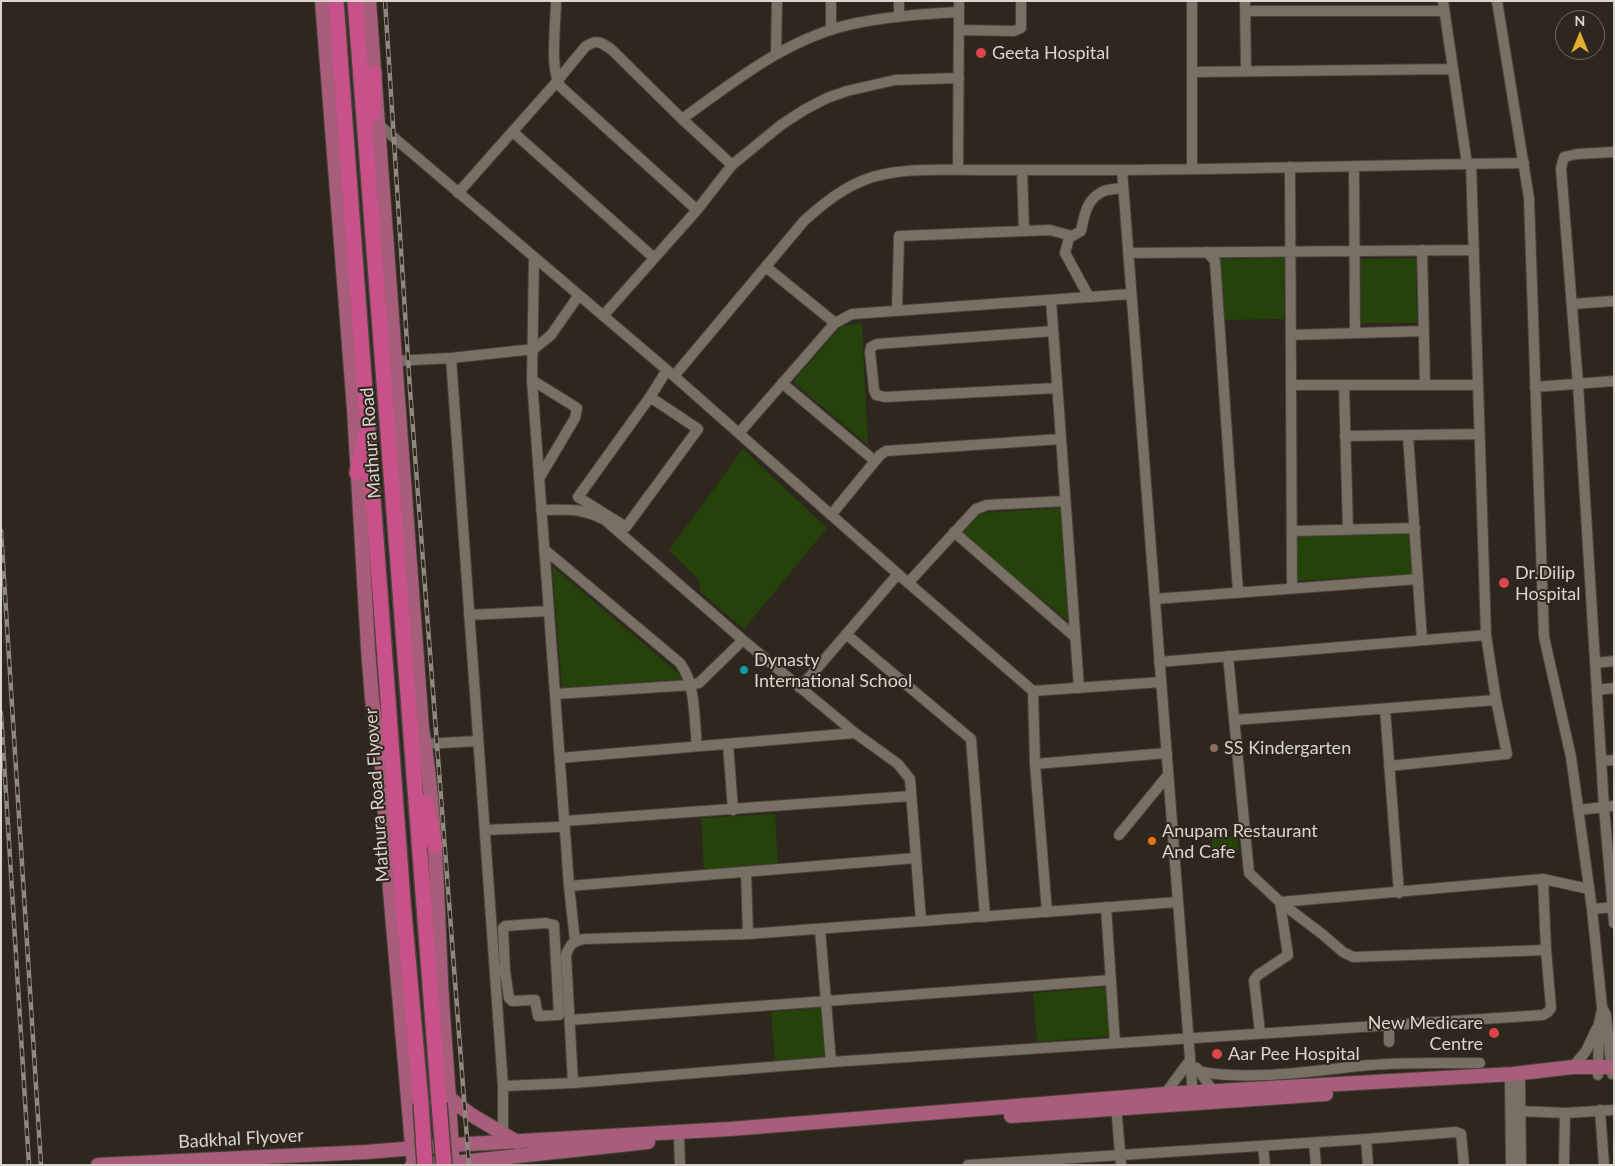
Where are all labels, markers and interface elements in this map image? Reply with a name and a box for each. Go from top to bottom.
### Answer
north arrow [1555,10,1605,60]
text: N [1575,12,1585,29]
place label: Geeta Hospital [992,42,1110,64]
marker: Geeta Hospital [974,46,988,60]
street label: Mathura Road [356,387,386,499]
place label: Dr.Dilip Hospital [1515,562,1581,604]
marker: Dr.Dilip Hospital [1497,576,1511,590]
place label: Dynasty International School [754,649,912,692]
marker: Dynasty International School [738,664,750,676]
street label: Mathura Road Flyover [360,707,394,883]
place label: SS Kindergarten [1224,737,1351,759]
marker: SS Kindergarten [1208,742,1220,754]
place label: Anupam Restaurant And Cafe [1162,820,1318,862]
marker: Anupam Restaurant And Cafe [1146,835,1158,847]
place label: New Medicare Centre [1368,1012,1483,1054]
marker: New Medicare Centre [1487,1026,1501,1040]
place label: Aar Pee Hospital [1228,1043,1360,1065]
marker: Aar Pee Hospital [1210,1047,1224,1061]
street label: Badkhal Flyover [178,1125,304,1153]

